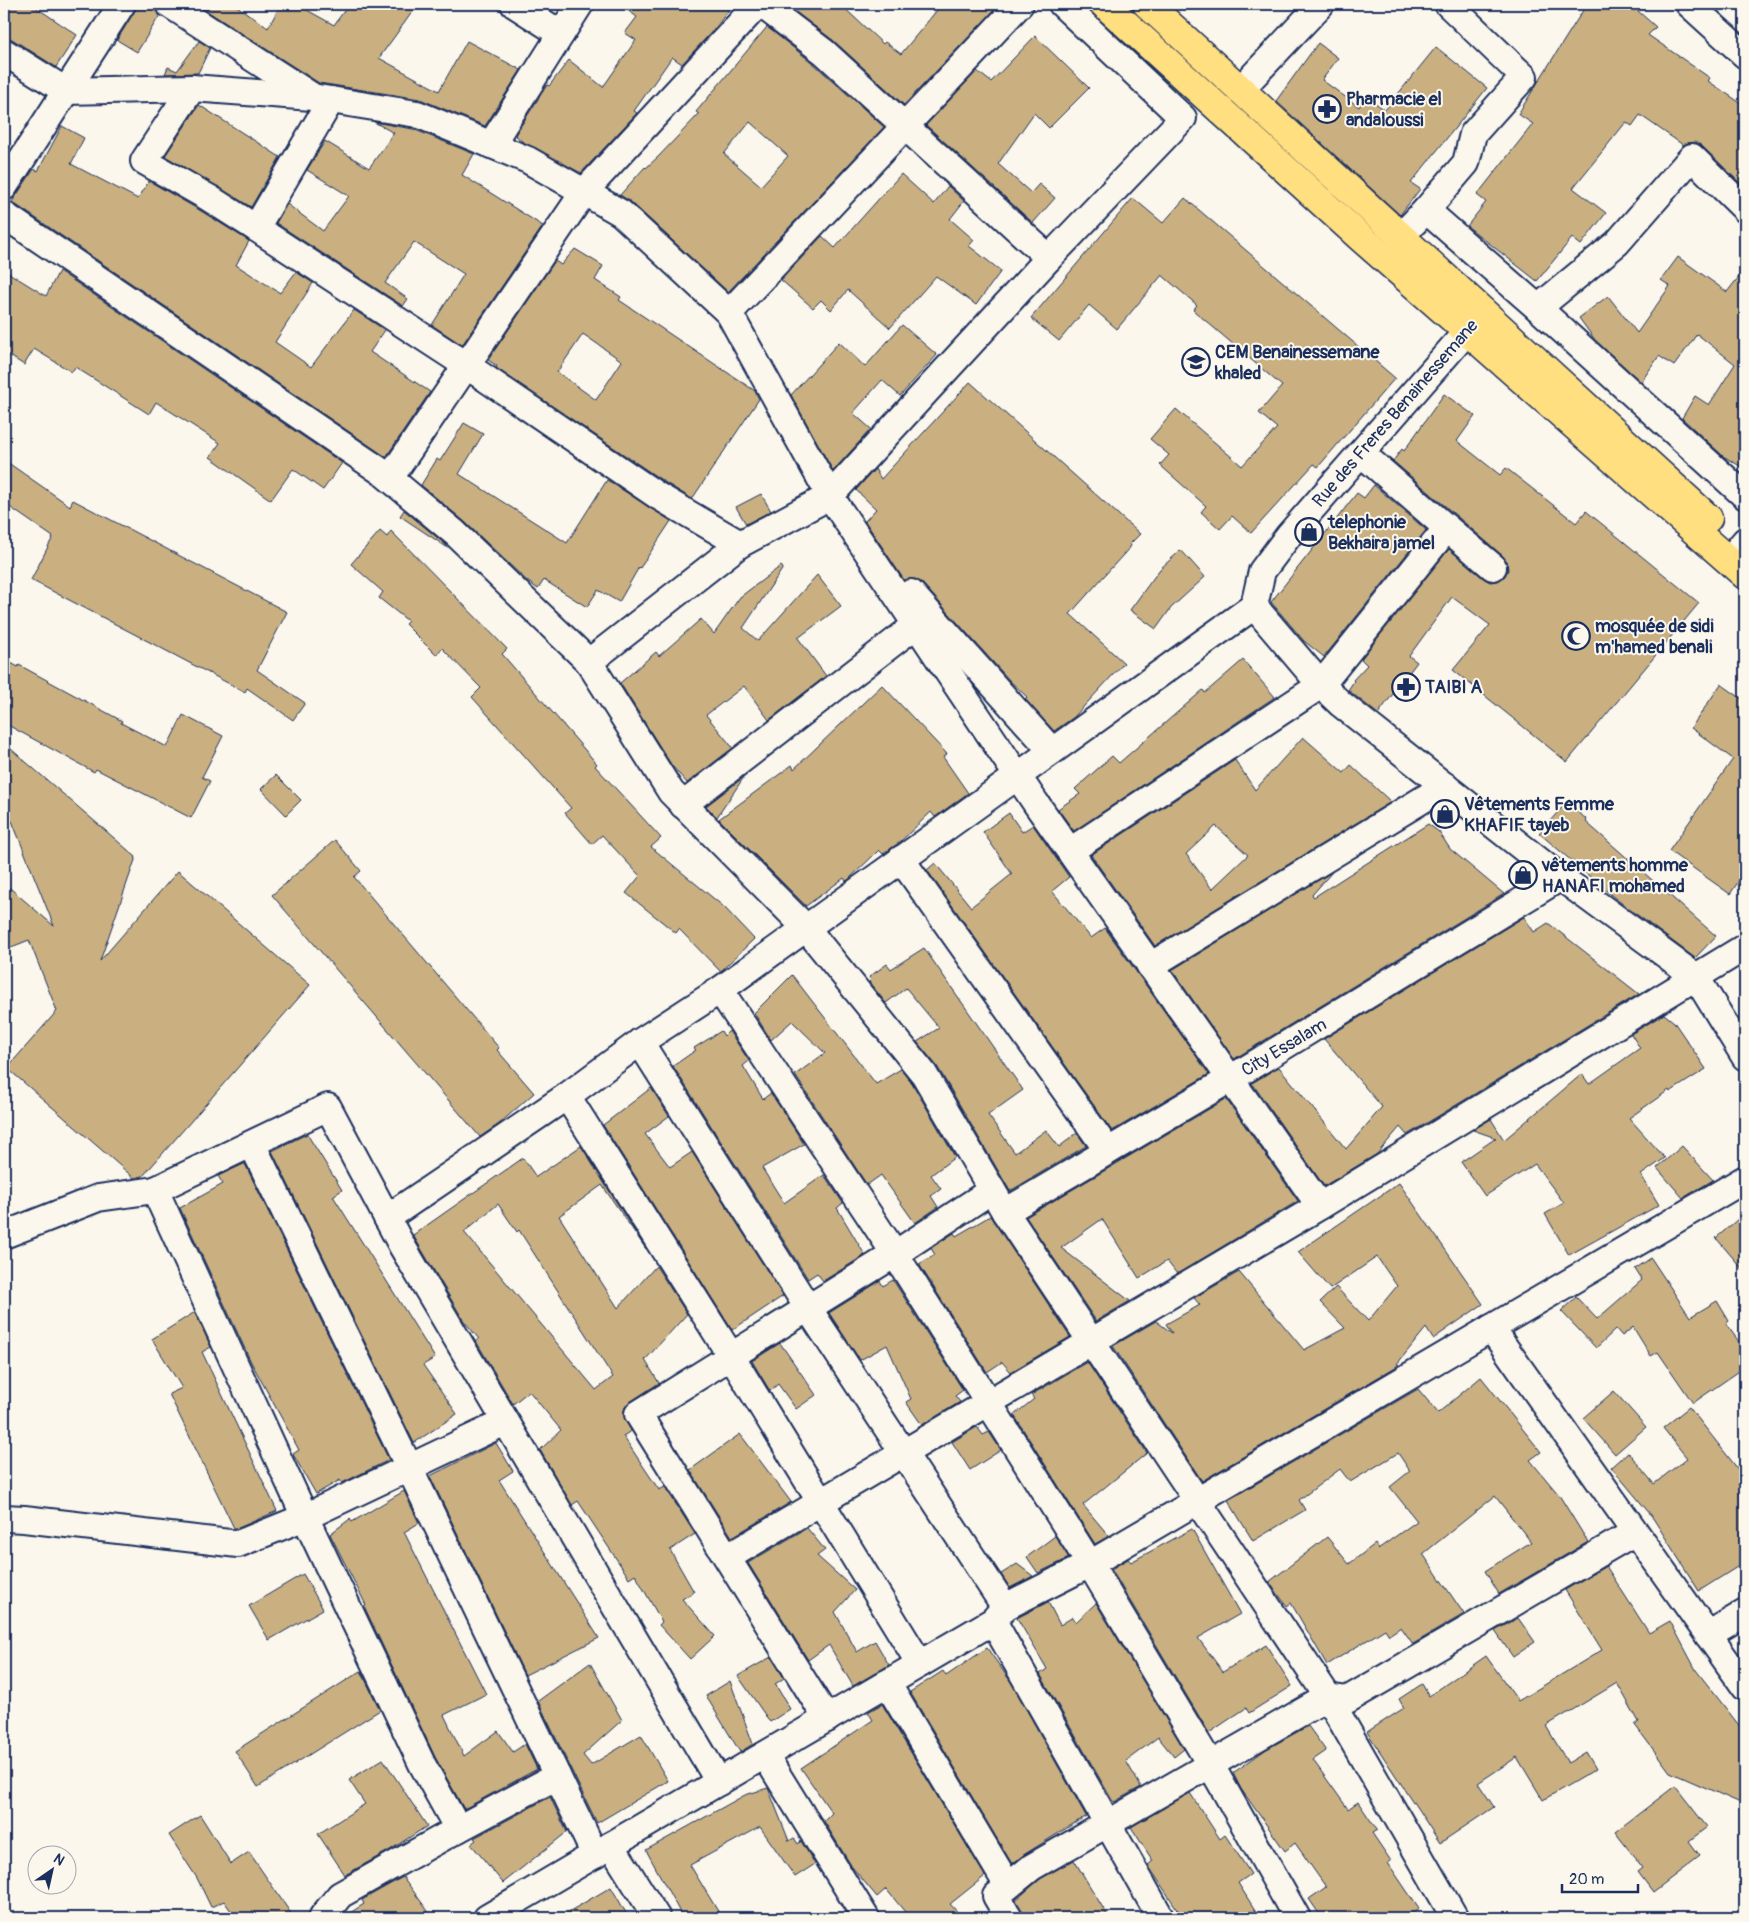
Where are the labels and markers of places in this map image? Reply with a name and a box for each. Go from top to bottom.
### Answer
place label: Pharmacie el andaloussi [1346,88,1442,132]
pharmacy icon: Pharmacie el andaloussi [1312,94,1342,124]
place label: CEM Benainessemane khaled [1214,341,1380,385]
school or university icon: CEM Benainessemane khaled [1181,347,1211,377]
place label: telephonie Bekhaira jamel [1327,511,1435,555]
shop icon: telephonie Bekhaira jamel [1294,517,1324,547]
place label: mosquée de sidi m'hamed benali [1595,615,1714,659]
mosque icon: mosquée de sidi m'hamed benali [1561,621,1591,651]
pharmacy icon: TAIBI A [1391,672,1421,702]
place label: TAIBI A [1424,676,1482,699]
place label: Vêtements Femme KHAFIF tayeb [1464,793,1615,837]
shop icon: Vêtements Femme KHAFIF tayeb [1430,799,1460,829]
place label: vêtements homme HANAFI mohamed [1541,854,1689,898]
shop icon: vêtements homme HANAFI mohamed [1508,860,1538,890]

